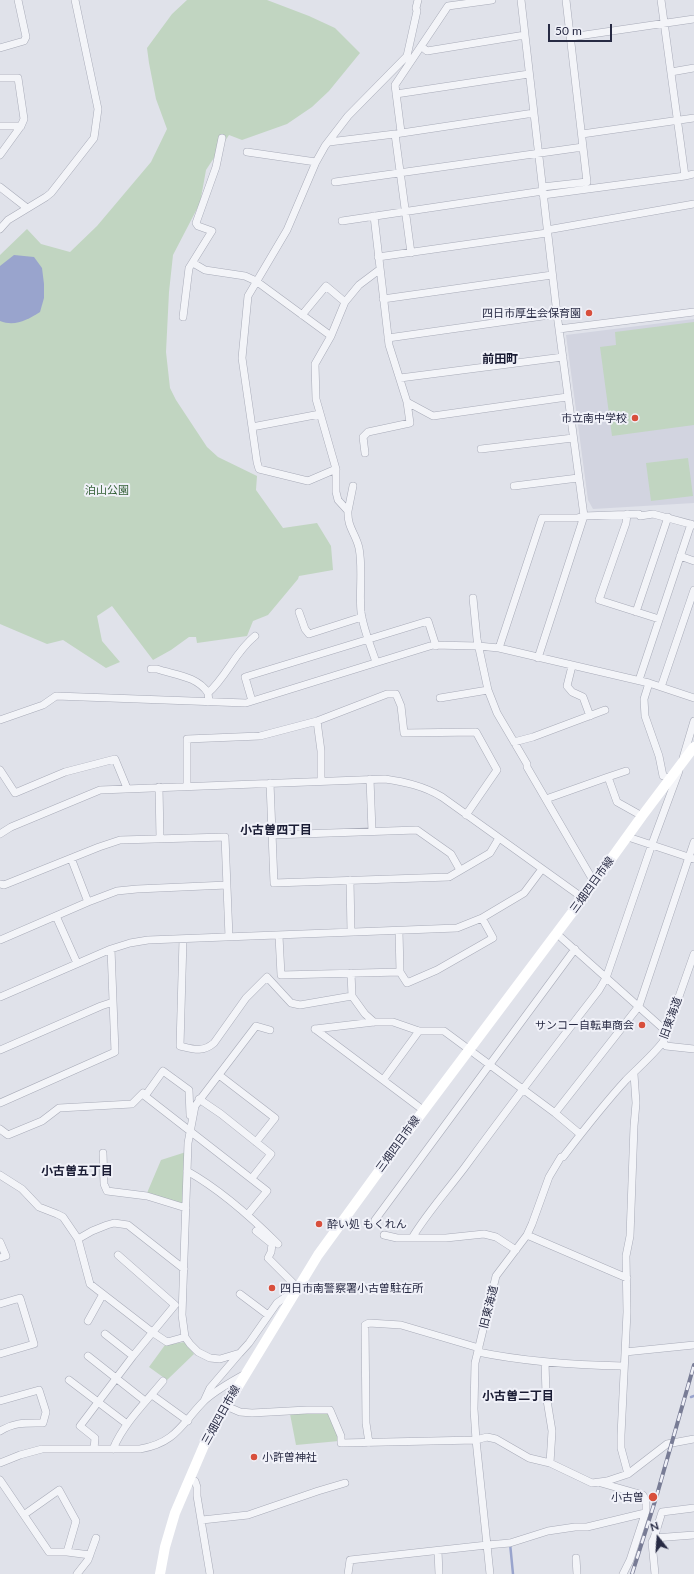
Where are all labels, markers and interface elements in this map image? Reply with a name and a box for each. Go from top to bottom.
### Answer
scale bar [550,16,614,42]
text: 50 m [555,23,582,38]
place label: 四日市厚生会保育園 [482,306,581,320]
marker: 四日市厚生会保育園 [584,308,594,318]
district label: 前田町 [482,352,518,366]
place label: 市立南中学校 [561,411,627,425]
marker: 市立南中学校 [630,413,640,423]
park label: 泊山公園 [85,483,129,497]
district label: 小古曽四丁目 [240,823,312,837]
street label: 三畑四日市線 [567,854,617,916]
street label: 旧東海道 [657,995,685,1041]
place label: サンコー自転車商会 [535,1018,634,1032]
marker: サンコー自転車商会 [637,1020,647,1030]
street label: 三畑四日市線 [373,1113,423,1175]
district label: 小古曽五丁目 [41,1164,113,1178]
place label: 酔い処 もくれん [327,1217,407,1231]
marker: 酔い処 もくれん [314,1219,324,1229]
place label: 四日市南警察署小古曽駐在所 [280,1281,423,1295]
marker: 四日市南警察署小古曽駐在所 [267,1283,277,1293]
street label: 旧東海道 [477,1284,501,1330]
street label: 三畑四日市線 [199,1383,243,1447]
district label: 小古曽二丁目 [482,1389,554,1403]
place label: 小許曽神社 [262,1450,317,1464]
marker: 小許曽神社 [249,1452,259,1462]
place label: 小古曽 [611,1490,644,1504]
marker: 小古曽 [647,1491,659,1503]
north arrow [638,1518,678,1558]
text: N [648,1519,660,1534]

